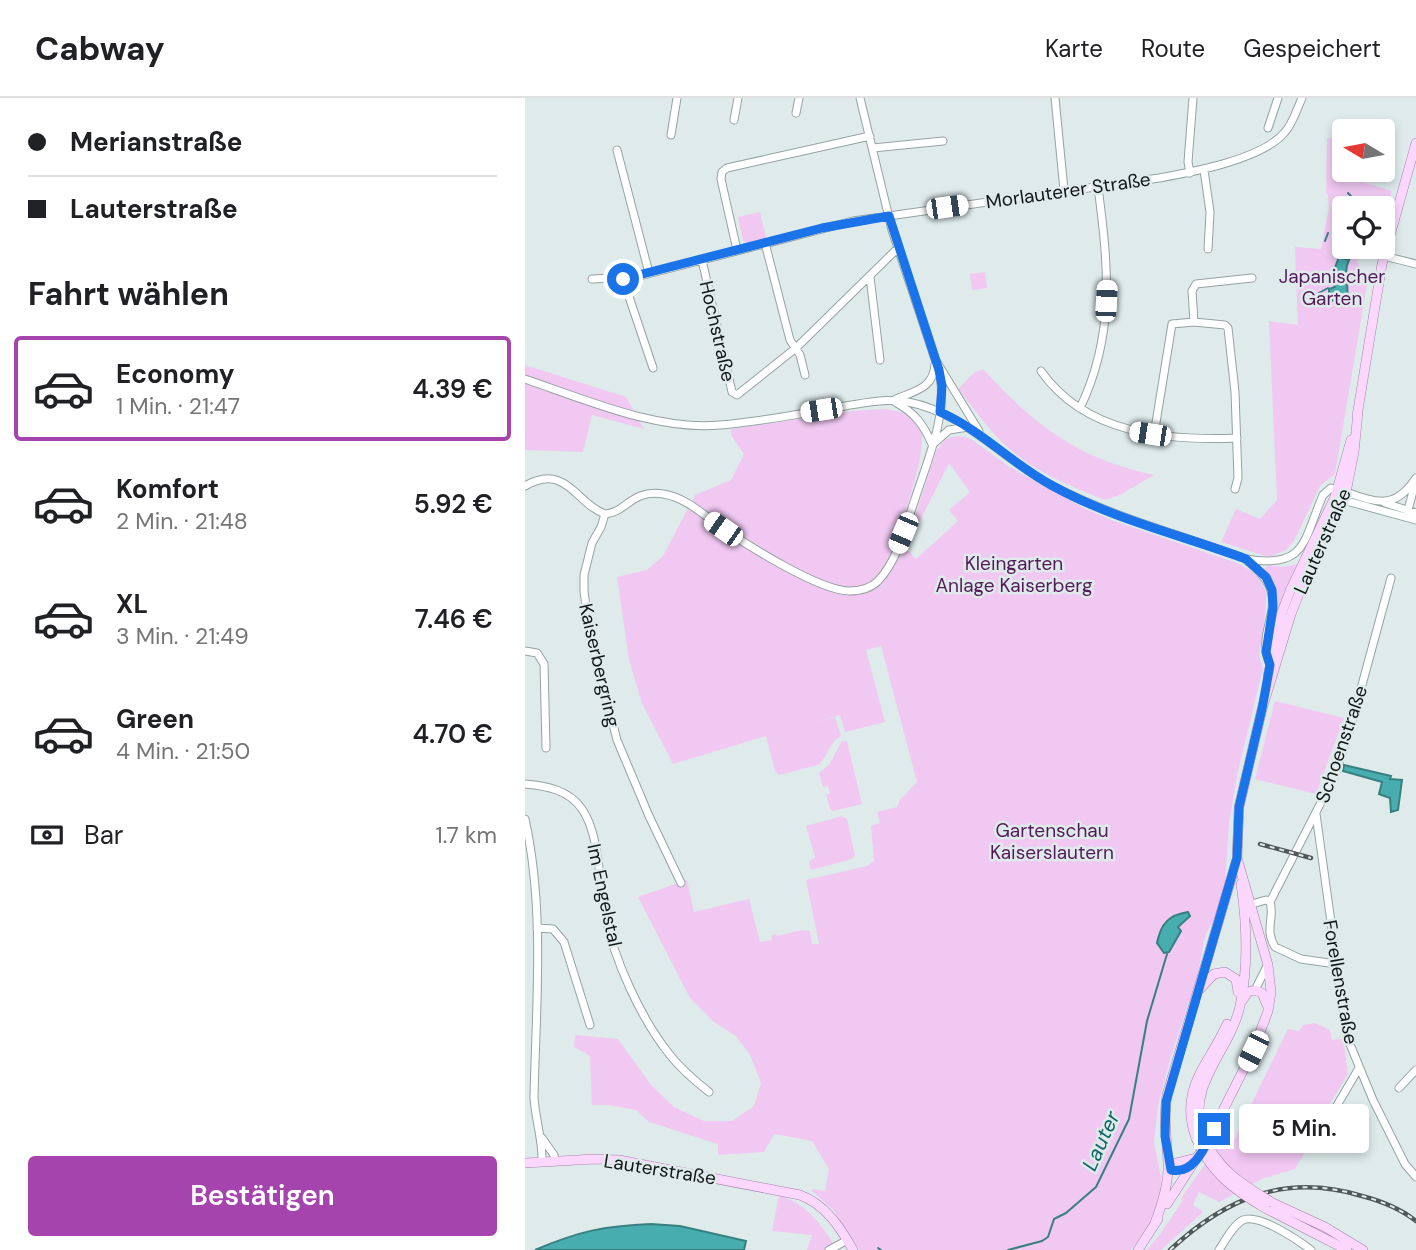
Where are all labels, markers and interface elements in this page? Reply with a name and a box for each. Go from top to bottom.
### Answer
text: Cabway [35,27,165,70]
text: Karte [1045,33,1103,64]
text: Route [1141,33,1205,64]
text: Gespeichert [1243,33,1381,64]
north arrow [1332,119,1395,182]
map controls [1332,119,1395,259]
text: Merianstraße [70,125,242,159]
street label: Morlauterer Straße [984,167,1152,214]
text: Lauterstraße [70,192,238,226]
car [925,194,970,220]
button: locate [1332,196,1395,259]
route start [607,263,639,295]
park label: Japanischer Garten [1279,264,1385,311]
text: Fahrt wählen [28,273,229,315]
street label: Hochstraße [694,278,741,384]
car [1095,279,1118,323]
icon: car [32,357,95,420]
text: Economy [116,357,234,391]
text: 4.39 € [412,372,493,406]
text: 1 Min. · 21:47 [116,391,240,421]
car [799,396,844,424]
car [1128,420,1173,448]
icon: car [32,472,95,535]
text: Komfort [116,472,219,506]
street label: Lauterstraße [1288,484,1357,598]
text: 5.92 € [414,487,493,521]
text: 2 Min. · 21:48 [116,506,248,536]
car [700,508,747,550]
car [886,510,921,556]
park label: Kleingarten Anlage Kaiserberg [935,551,1093,598]
icon: car [32,587,95,650]
text: XL [116,587,148,621]
street label: Kaiserbergring [573,601,626,730]
text: 7.46 € [415,602,493,636]
text: 3 Min. · 21:49 [116,621,249,651]
street label: Schoenstraße [1310,682,1373,806]
icon: car [32,702,95,765]
text: Green [116,702,194,736]
text: 4.70 € [412,717,493,751]
text: 4 Min. · 21:50 [116,736,250,766]
icon: cash [28,816,66,854]
text: Bar [84,818,123,852]
park label: Gartenschau Kaiserslautern [990,818,1114,865]
text: 1.7 km [435,820,497,850]
street label: Im Engelstal [581,841,628,949]
street label: Forellenstraße [1317,918,1364,1046]
car [1235,1028,1272,1074]
callout: 5 Min. [1239,1104,1368,1154]
water label: Lauter [1076,1106,1127,1175]
route end [1198,1113,1230,1145]
text: 5 Min. [1271,1113,1337,1143]
street label: Lauterstraße [602,1148,718,1191]
button: Bestätigen [28,1156,497,1236]

